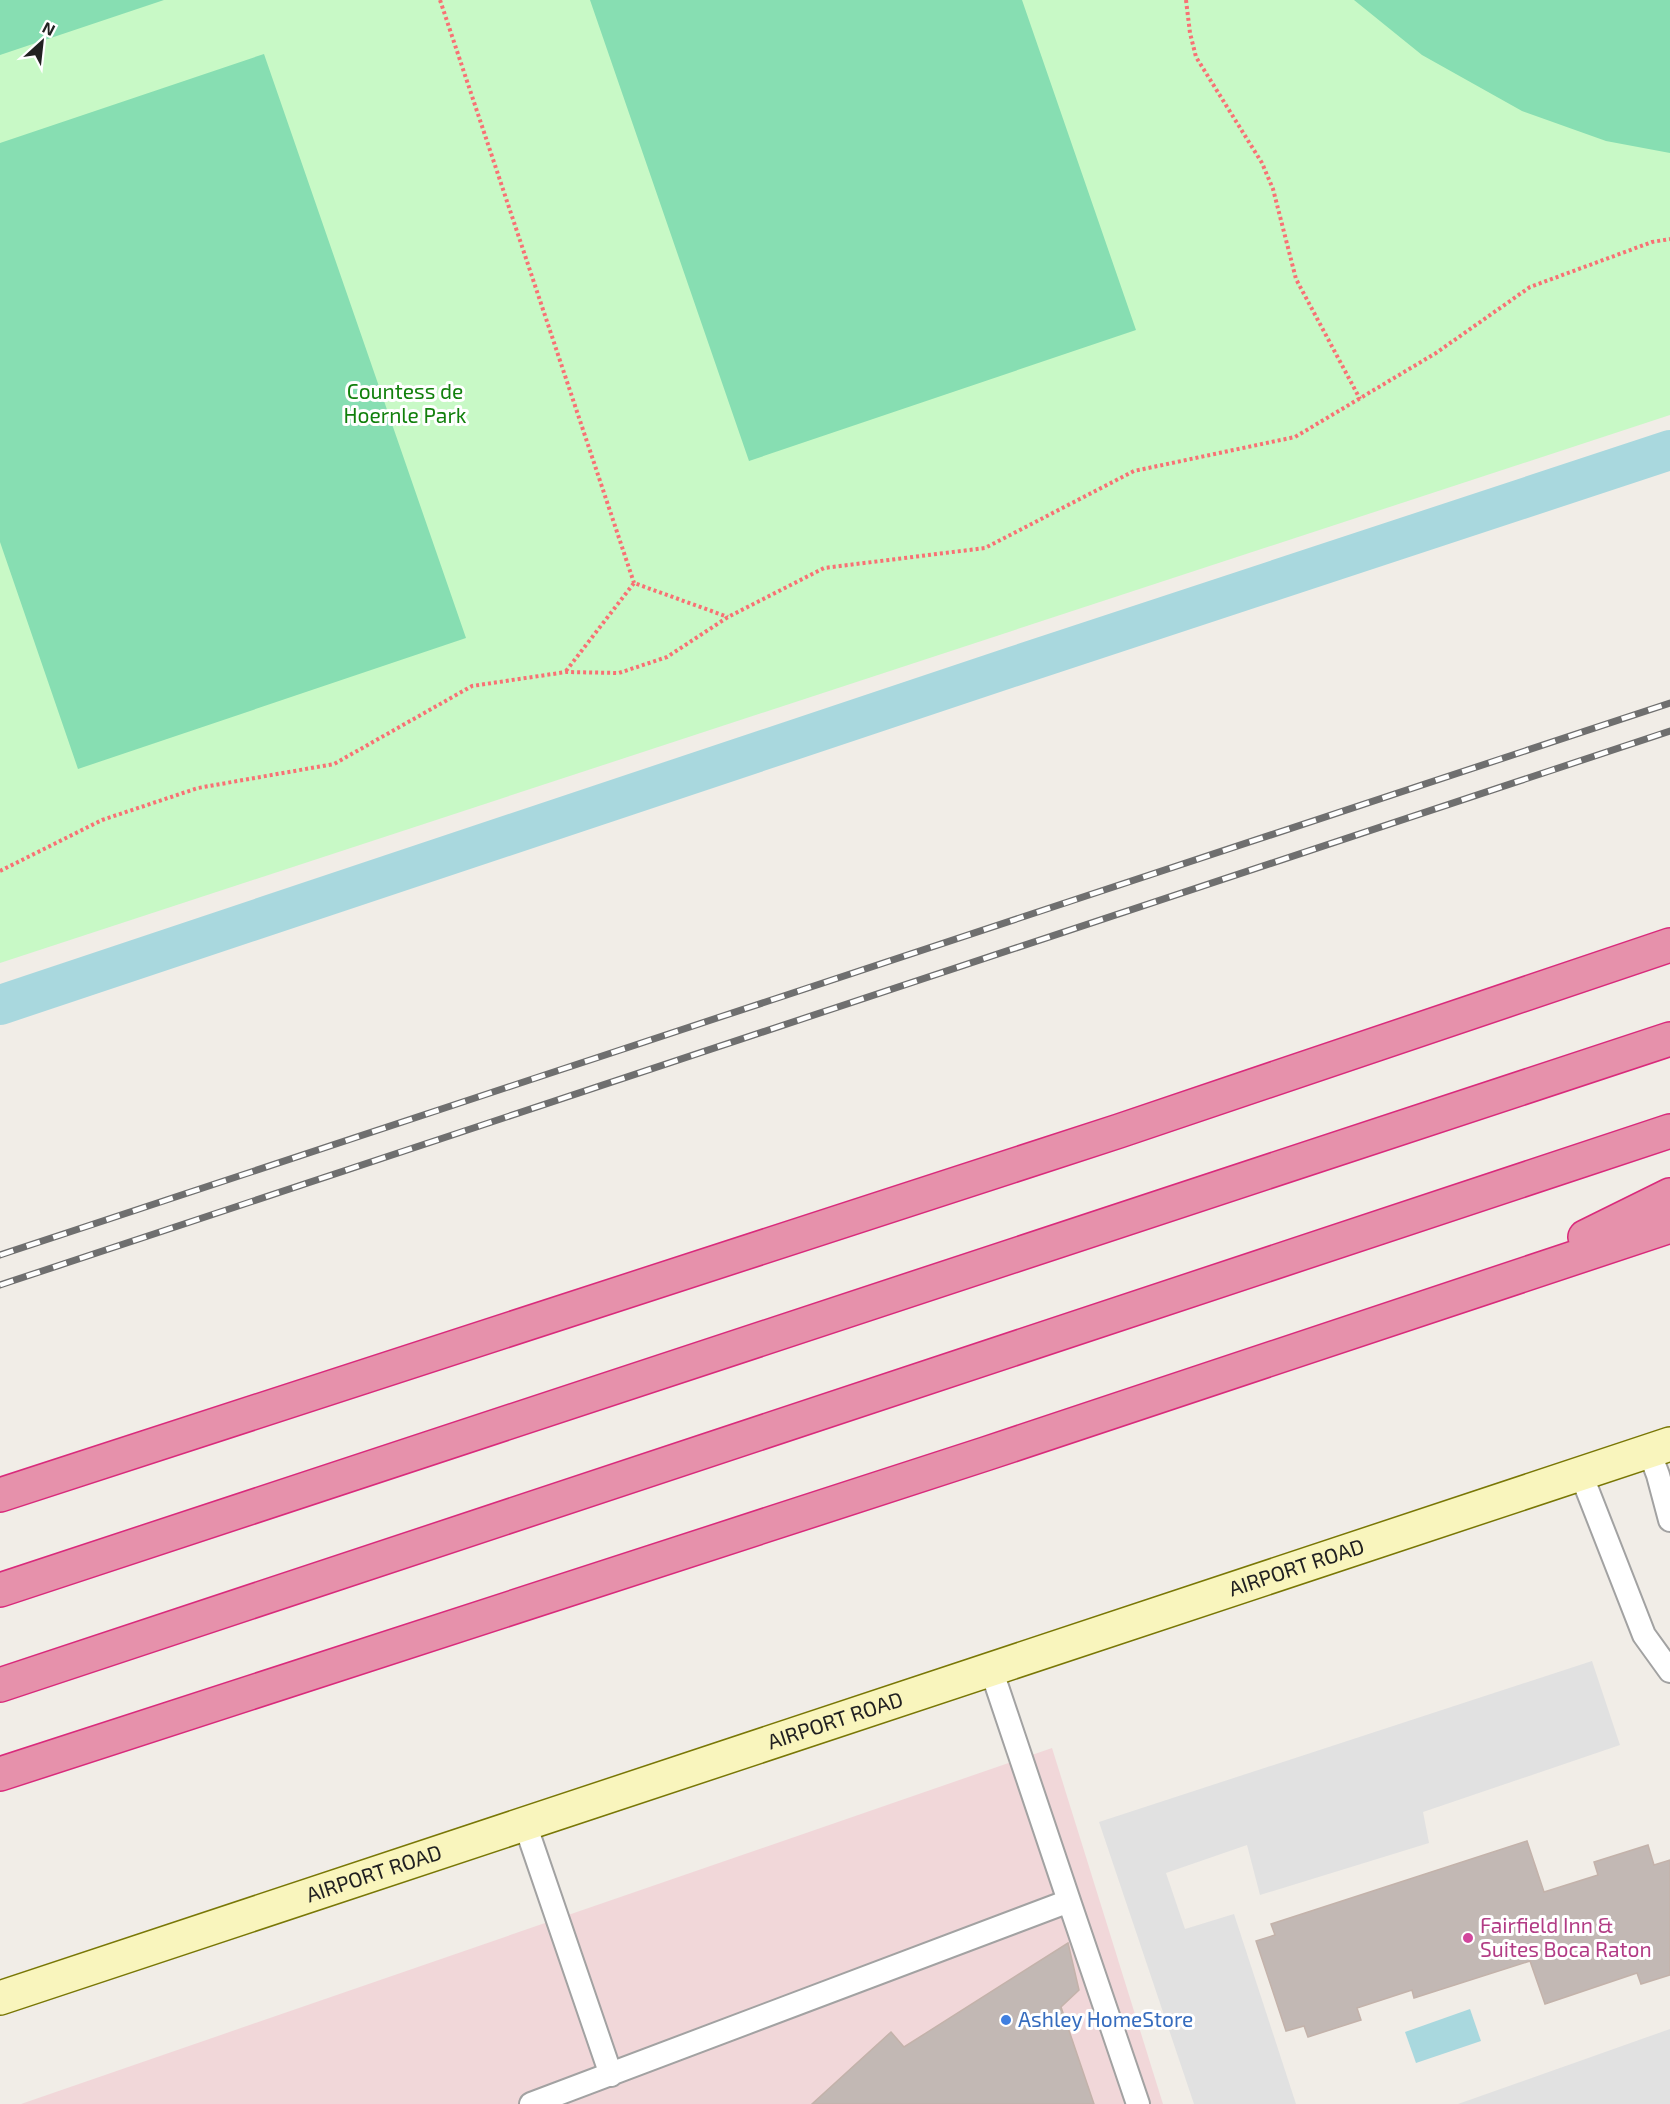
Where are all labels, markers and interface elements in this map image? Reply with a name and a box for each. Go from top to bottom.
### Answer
north arrow [12,12,72,72]
text: N [40,17,59,39]
park label: Countess de Hoernle Park [344,378,467,427]
street label: AIRPORT ROAD [1225,1532,1367,1601]
street label: AIRPORT ROAD [764,1685,906,1754]
street label: AIRPORT ROAD [303,1838,444,1907]
place label: Fairfield Inn & Suites Boca Raton [1480,1912,1652,1961]
marker: Fairfield Inn & Suites Boca Raton [1461,1931,1475,1945]
place label: Ashley HomeStore [1018,2006,1193,2031]
marker: Ashley HomeStore [999,2013,1013,2027]

